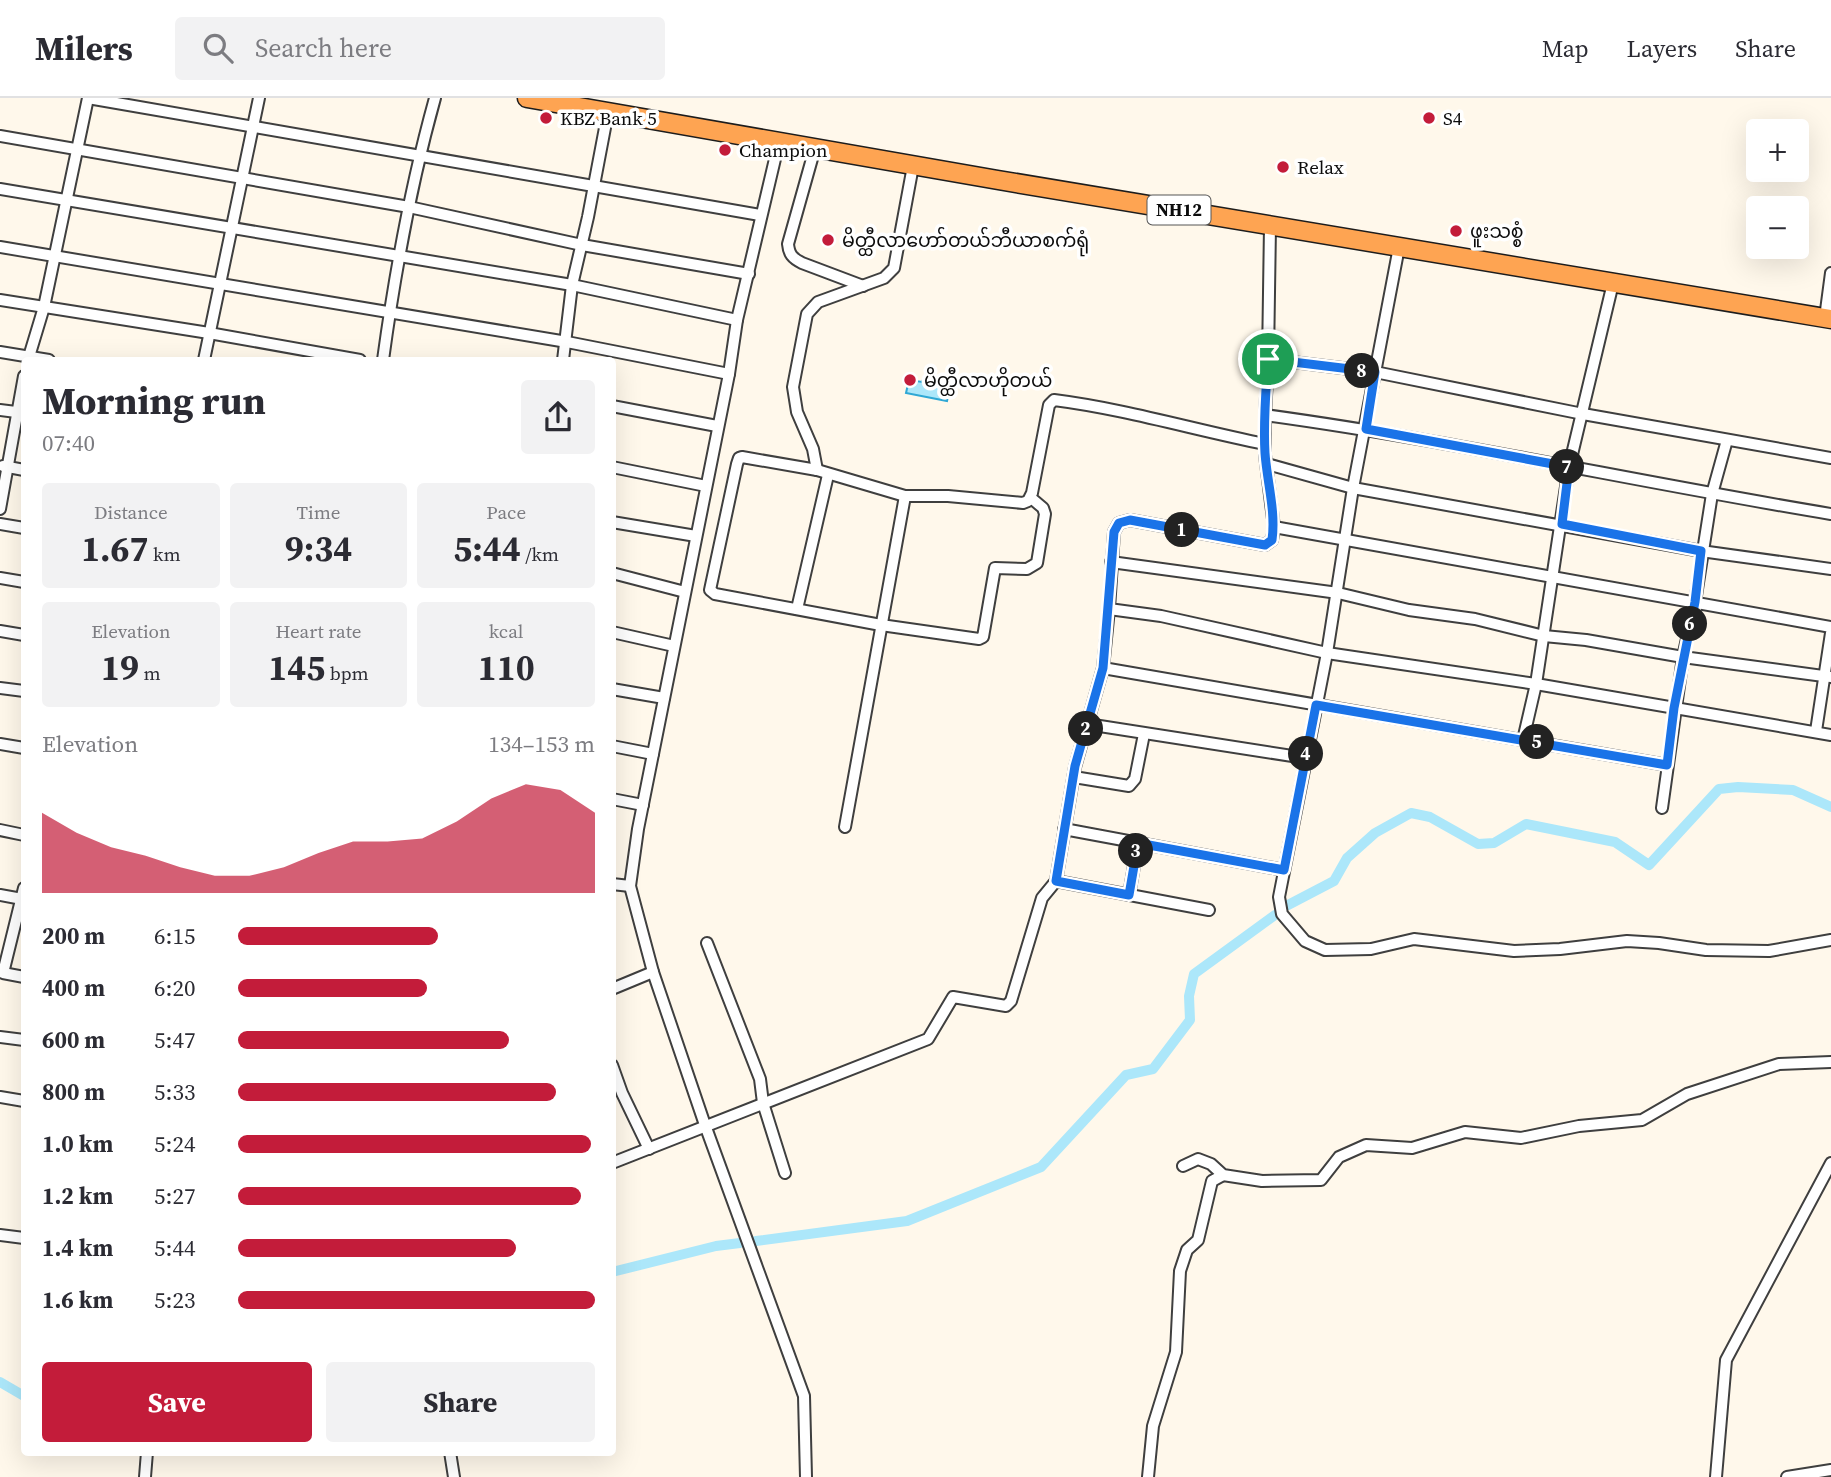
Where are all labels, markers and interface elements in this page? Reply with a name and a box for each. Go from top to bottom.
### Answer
search box [175,17,665,80]
text: Milers [35,26,133,71]
icon: search [199,29,237,67]
text: Search here [255,30,392,66]
text: Map [1542,32,1589,65]
text: Layers [1627,32,1697,65]
text: Share [1735,32,1796,65]
place label: KBZ Bank 5 [560,105,657,131]
place label: S4 [1443,105,1463,131]
marker: KBZ Bank 5 [538,110,554,126]
marker: S4 [1421,110,1437,126]
map controls [1746,119,1809,259]
button: + [1746,119,1809,182]
place label: Champion [739,137,828,163]
marker: Champion [717,142,733,158]
place label: Relax [1297,154,1344,180]
marker: Relax [1275,159,1291,175]
road number: NH12 [1148,196,1210,225]
button: − [1746,196,1809,259]
place label: ဖူးသစ္စံ [1470,218,1524,248]
marker: ဖူးသစ္စံ [1448,223,1464,239]
place label: မိတ္ထီလာဟော်တယ်ဘီယာစက်ရုံ [842,226,1089,257]
marker: မိတ္ထီလာဟော်တယ်ဘီယာစက်ရုံ [820,232,836,248]
pin [1238,329,1298,389]
icon: arrive [1249,340,1287,378]
pin: 8 [1344,354,1380,388]
text: 8 [1356,357,1367,383]
place label: မိတ္ထီလာဟိုတယ် [924,366,1052,397]
marker: မိတ္ထီလာဟိုတယ် [902,372,918,388]
text: Morning run [42,375,266,427]
button: share [521,380,595,454]
text: 07:40 [42,427,95,459]
pin: 7 [1550,450,1584,484]
text: 7 [1561,453,1572,479]
text: Distance [94,499,168,525]
text: Time [297,499,340,525]
text: Pace [486,499,526,525]
pin: 1 [1164,512,1200,548]
text: 1 [1176,516,1187,542]
text: 1.67 [81,525,149,573]
text: 9:34 [285,525,352,573]
text: 5:44 [453,525,521,573]
text: km [149,541,181,567]
text: /km [521,541,559,567]
pin: 6 [1672,606,1708,642]
text: 6 [1684,610,1695,636]
text: Elevation [91,618,171,644]
text: Heart rate [275,618,362,644]
text: kcal [489,618,523,644]
text: 19 [101,644,139,692]
text: 145 [268,644,325,692]
text: 110 [478,644,535,692]
text: m [139,660,161,686]
text: bpm [325,660,369,686]
pin: 2 [1068,712,1104,746]
text: 2 [1080,715,1091,741]
pin: 5 [1520,724,1554,760]
text: Elevation [42,728,138,760]
text: 134–153 m [488,728,595,760]
text: 5 [1531,728,1542,754]
pin: 4 [1288,736,1324,772]
text: 4 [1300,740,1311,766]
pin: 3 [1118,834,1154,868]
text: 3 [1130,837,1141,863]
text: 200 m [42,920,105,952]
text: 6:15 [154,920,195,952]
text: 400 m [42,972,105,1004]
text: 6:20 [154,972,195,1004]
text: 600 m [42,1024,105,1056]
text: 5:47 [154,1024,195,1056]
text: 800 m [42,1076,105,1108]
text: 5:33 [154,1076,195,1108]
text: 1.0 km [42,1128,113,1160]
text: 5:24 [154,1128,195,1160]
text: 1.2 km [42,1180,113,1212]
text: 5:27 [154,1180,195,1212]
text: 1.4 km [42,1232,113,1264]
text: 5:44 [154,1232,195,1264]
text: 1.6 km [42,1284,113,1316]
text: 5:23 [154,1284,195,1316]
button: Save [42,1362,312,1442]
button: Share [326,1362,595,1442]

